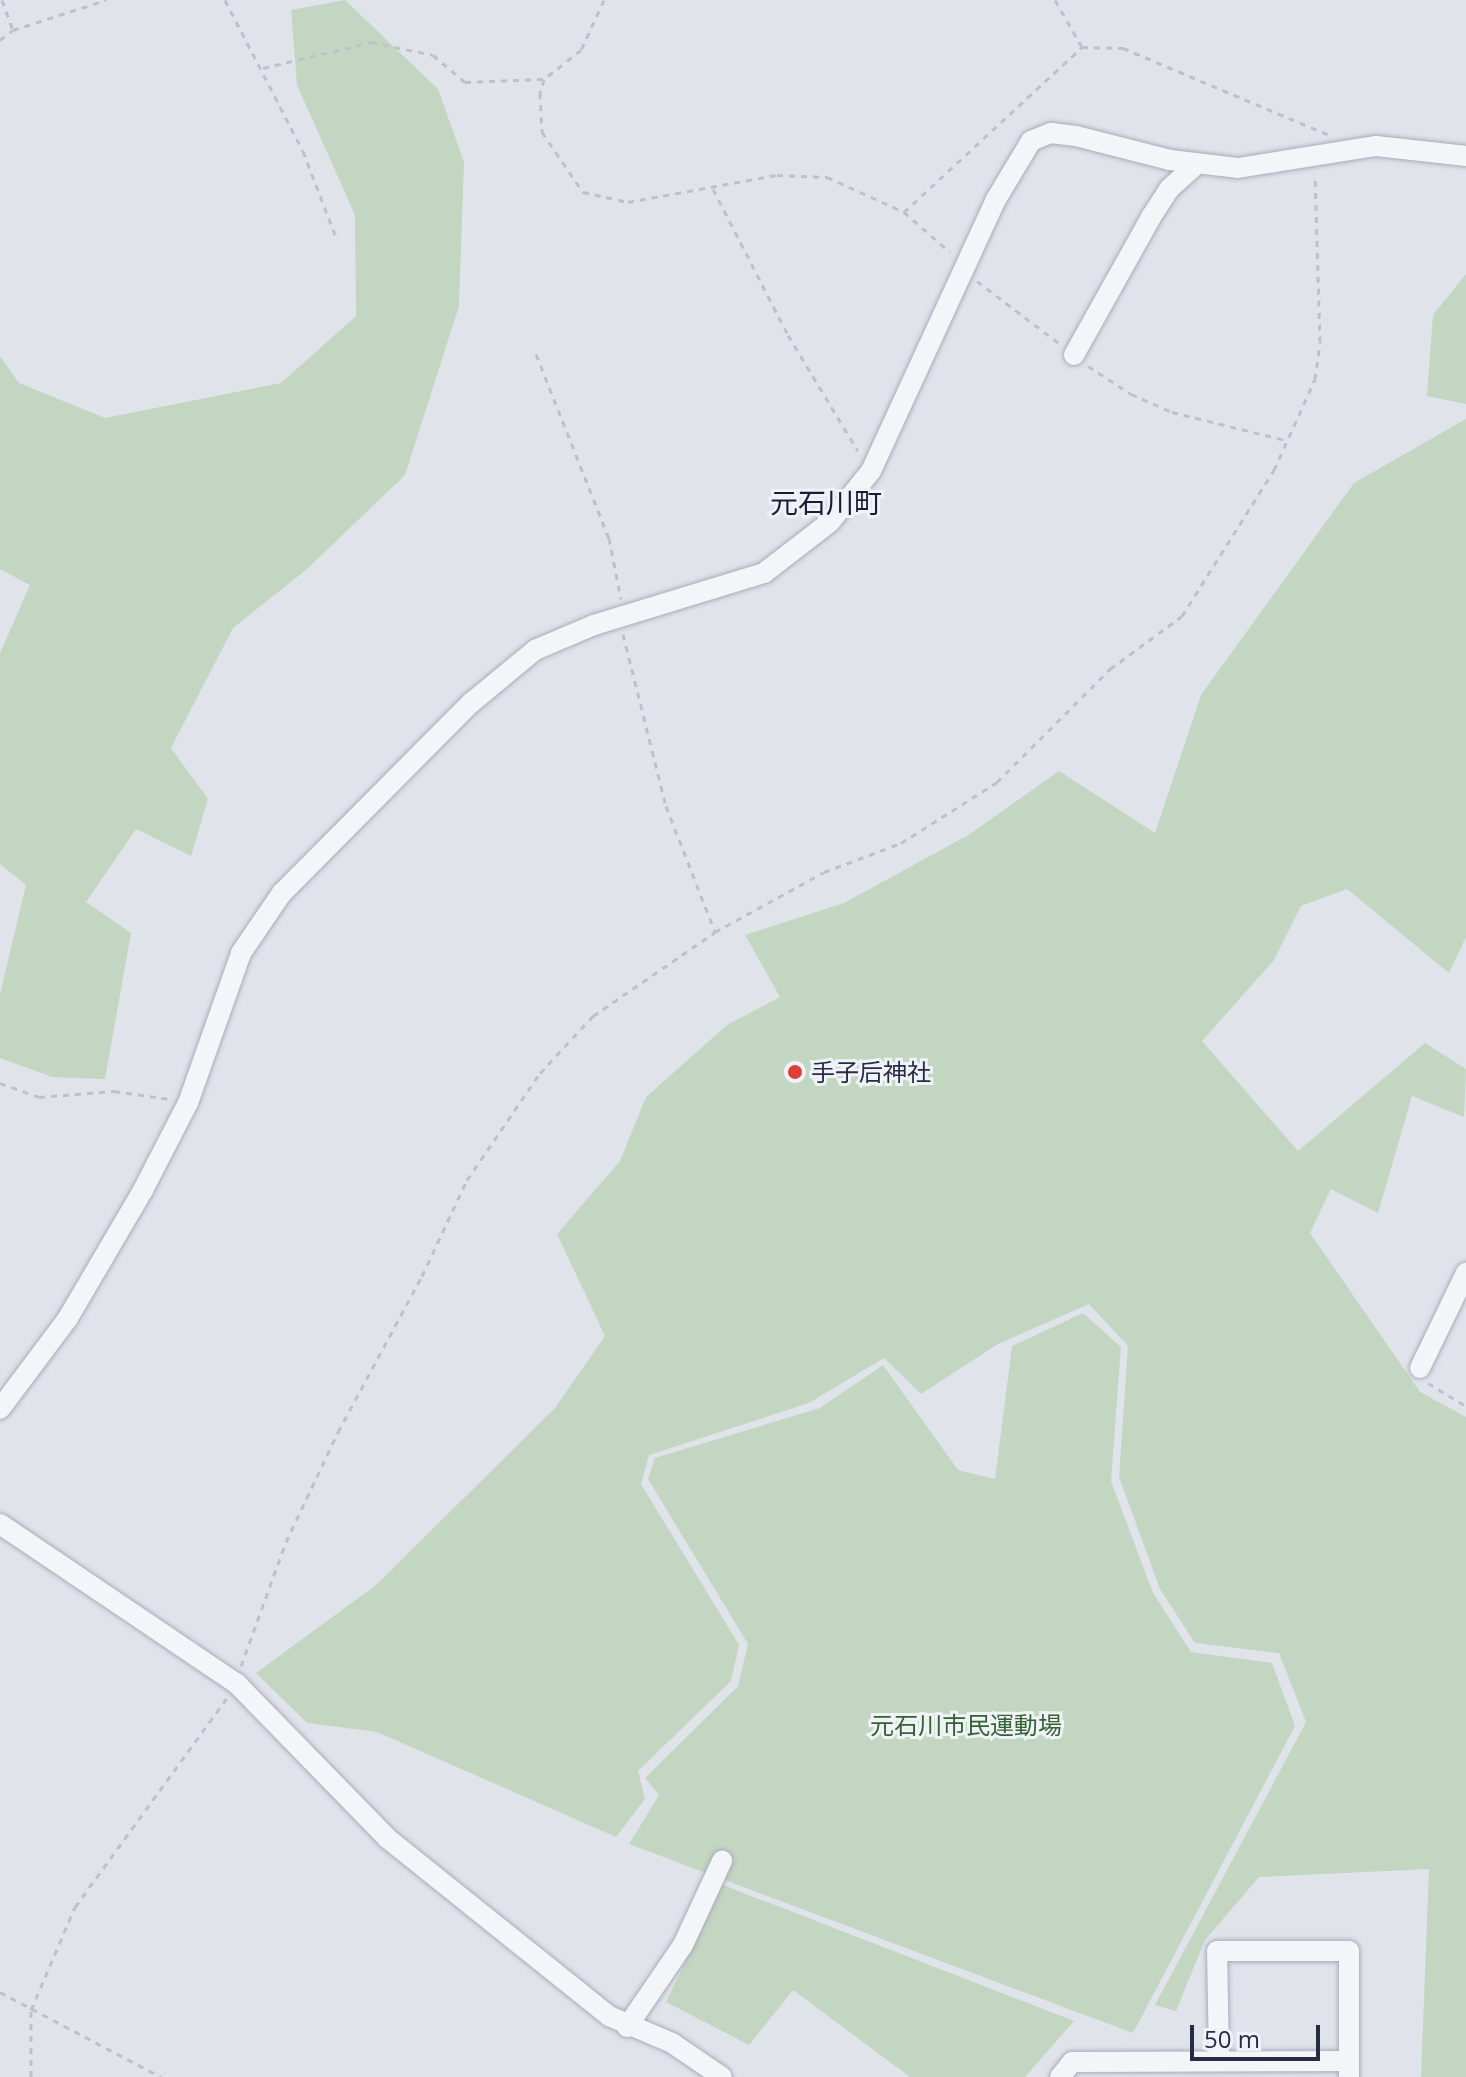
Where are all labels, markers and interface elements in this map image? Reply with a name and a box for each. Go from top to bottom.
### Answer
district label: 元石川町 [770,485,882,519]
place label: 手子后神社 [811,1058,931,1086]
marker: 手子后神社 [786,1063,804,1081]
park label: 元石川市民運動場 [870,1711,1062,1739]
scale bar [1194,2009,1324,2059]
text: 50 m [1204,2022,1260,2055]

